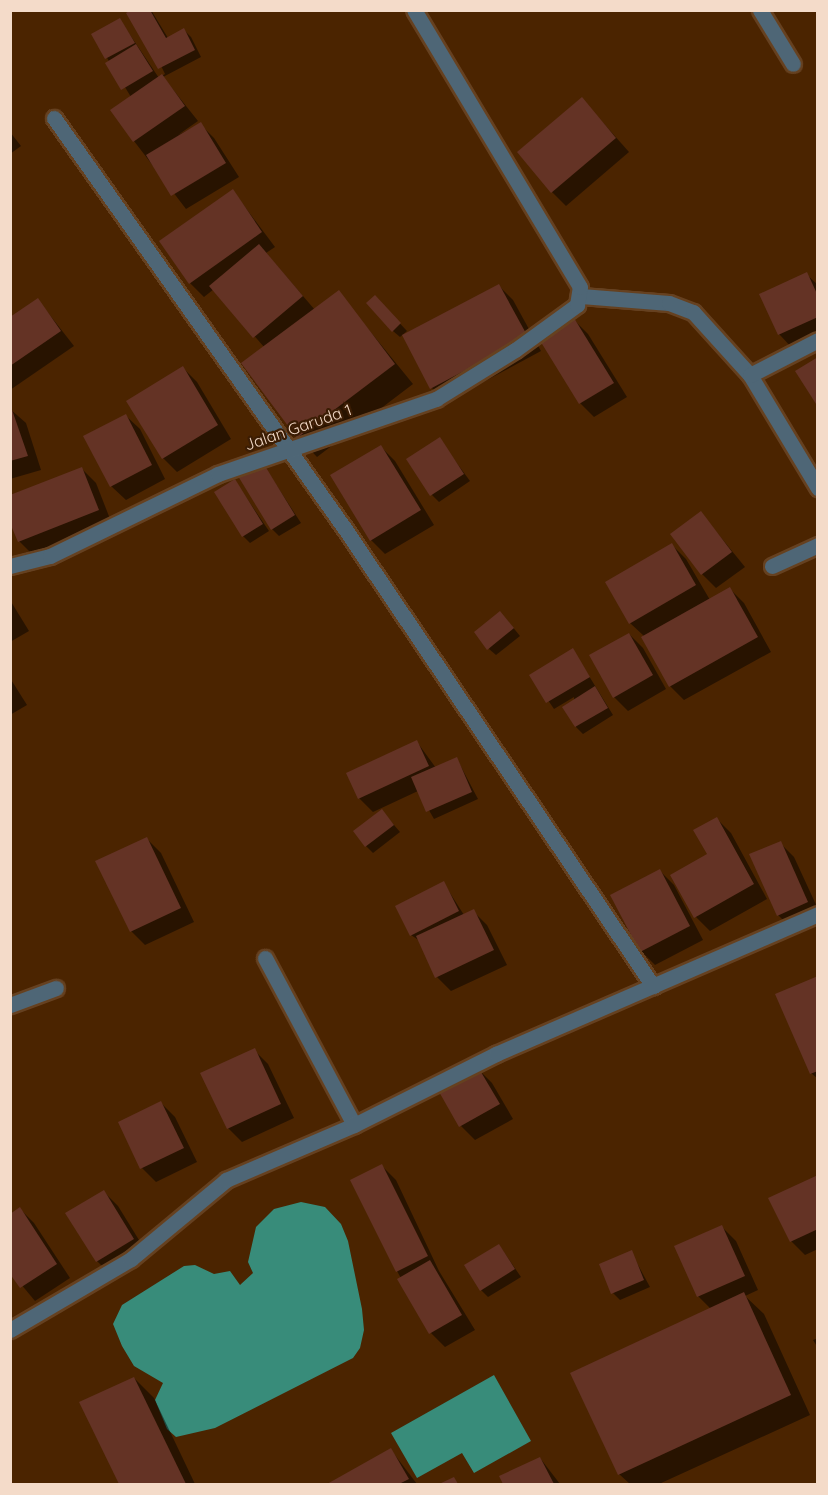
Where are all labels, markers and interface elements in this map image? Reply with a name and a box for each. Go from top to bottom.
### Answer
street label: Jalan Garuda 1 [242,400,354,454]

